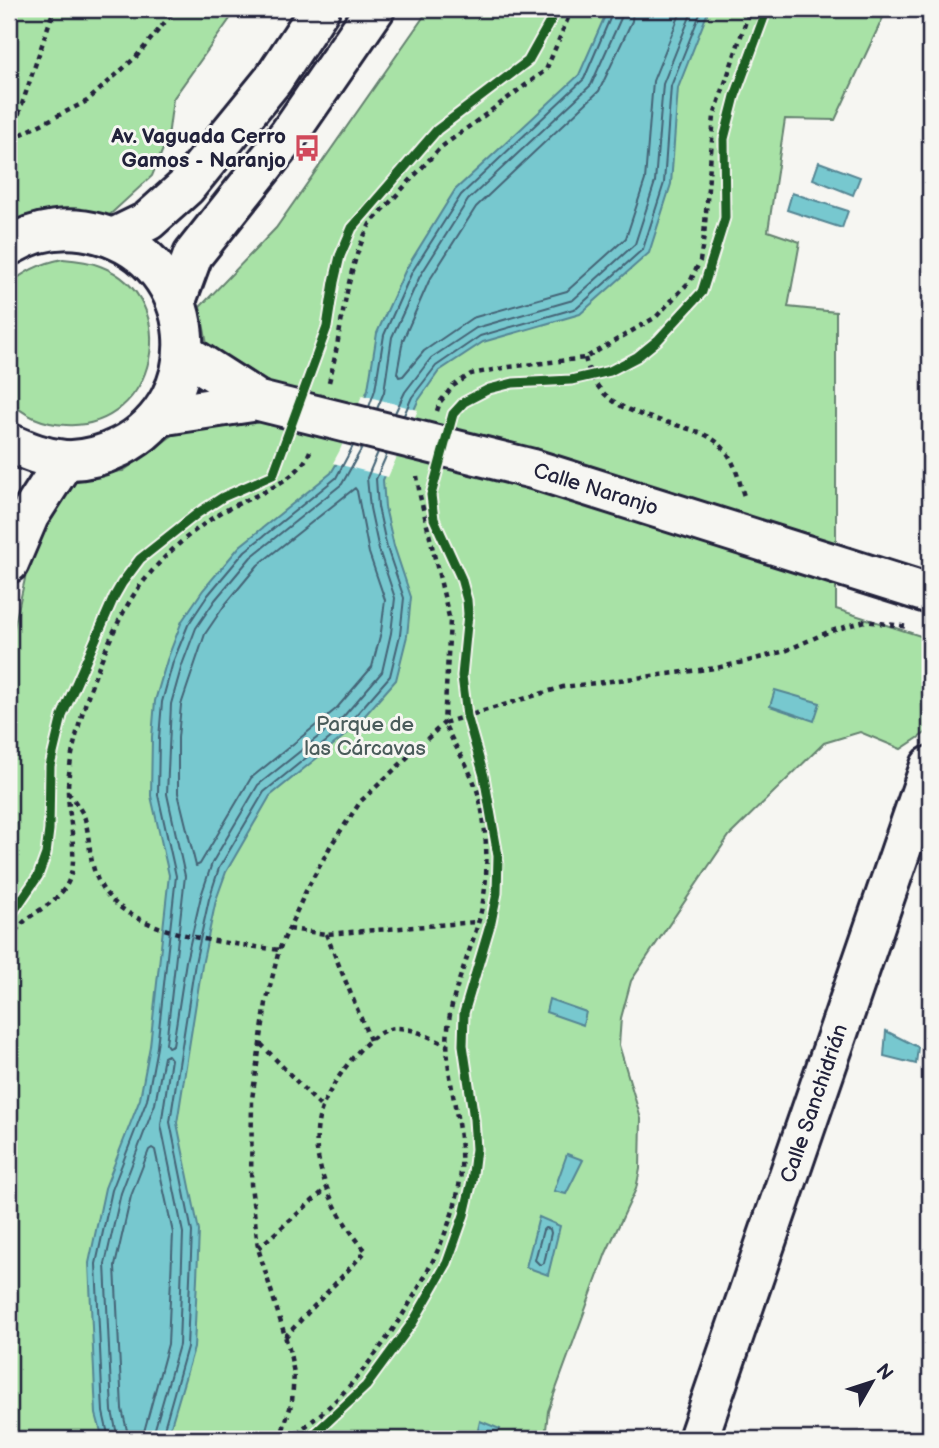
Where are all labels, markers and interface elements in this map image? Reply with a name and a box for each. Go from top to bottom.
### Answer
place label: Av. Vaguada Cerro Gamos - Naranjo [110,124,286,173]
bus stop icon: Av. Vaguada Cerro Gamos - Naranjo [292,133,322,163]
street label: Calle Naranjo [530,457,662,520]
park label: Parque de las Cárcavas [304,712,426,761]
street label: Calle Sanchidrián [775,1021,853,1186]
north arrow [838,1346,908,1416]
text: N [871,1359,897,1385]

